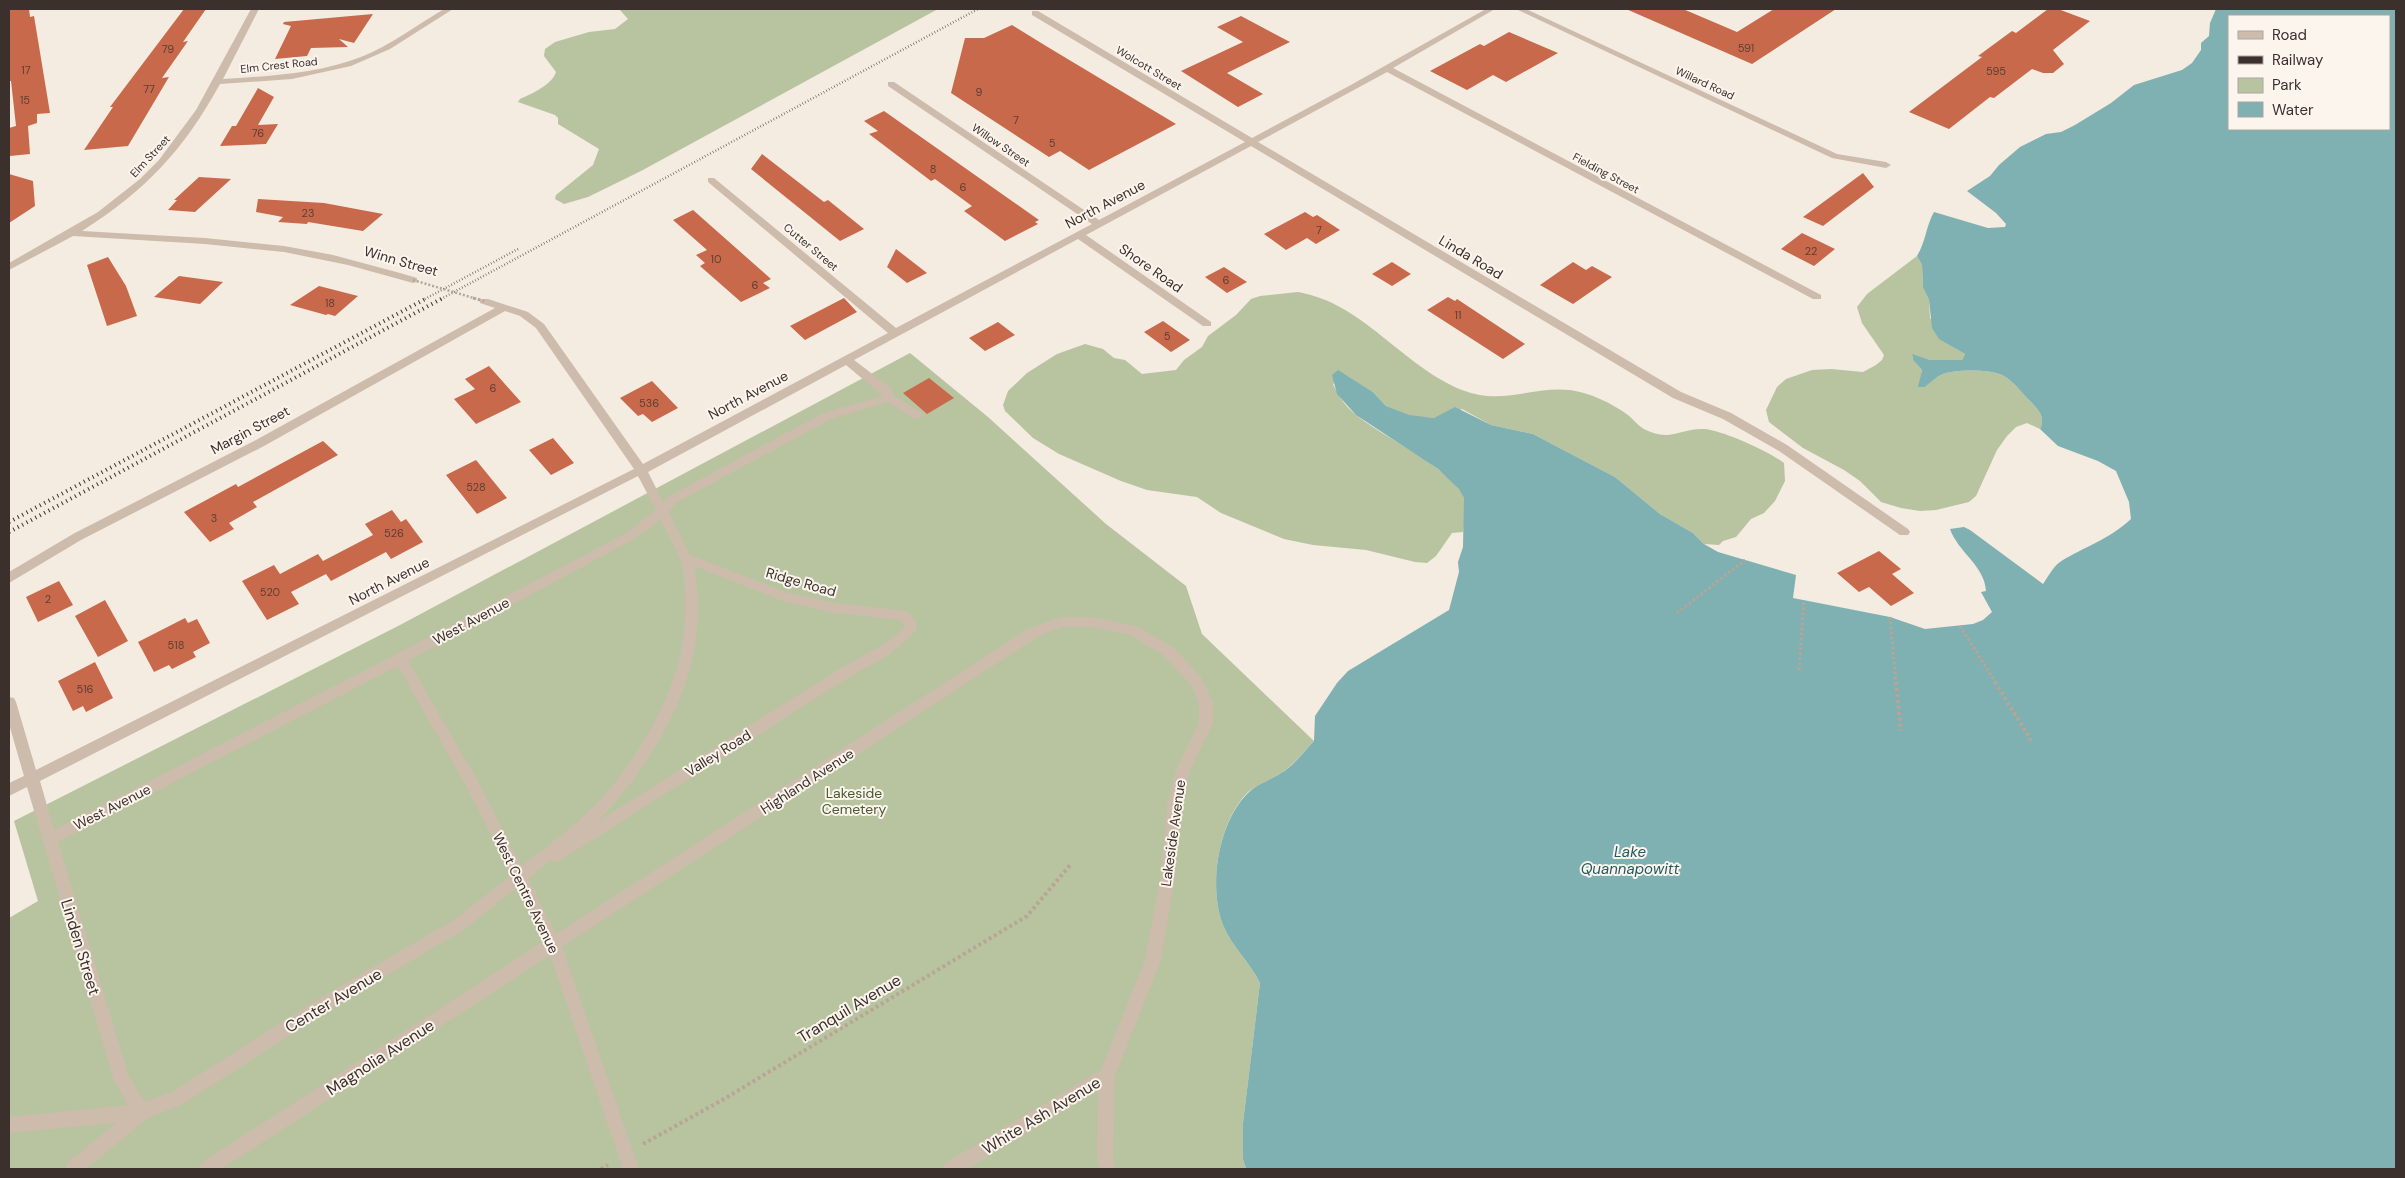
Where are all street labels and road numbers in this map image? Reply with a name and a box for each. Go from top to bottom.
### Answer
street label: Wolcott Street [1114,43,1184,93]
street label: Elm Crest Road [240,54,318,76]
street label: Willard Road [1673,63,1737,103]
street label: Willow Street [969,120,1033,170]
street label: Elm Street [127,132,173,180]
street label: Fielding Street [1570,150,1642,196]
street label: North Avenue [1062,175,1148,233]
street label: Cutter Street [781,220,841,274]
street label: Linda Road [1436,231,1506,283]
street label: Shore Road [1116,240,1186,296]
street label: Winn Street [362,242,440,280]
street label: North Avenue [705,366,791,424]
street label: Margin Street [207,402,293,458]
street label: North Avenue [346,553,432,609]
street label: Ridge Road [764,563,838,601]
street label: West Avenue [430,593,512,649]
street label: Valley Road [682,726,754,780]
street label: Highland Avenue [757,744,857,818]
street label: Lakeside Avenue [1157,778,1189,888]
street label: West Avenue [70,780,154,834]
street label: West Centre Avenue [489,830,563,956]
street label: Linden Street [56,897,105,998]
street label: Center Avenue [281,963,386,1038]
street label: Tranquil Avenue [794,969,905,1048]
street label: Magnolia Avenue [322,1015,438,1100]
street label: White Ash Avenue [978,1072,1104,1159]

